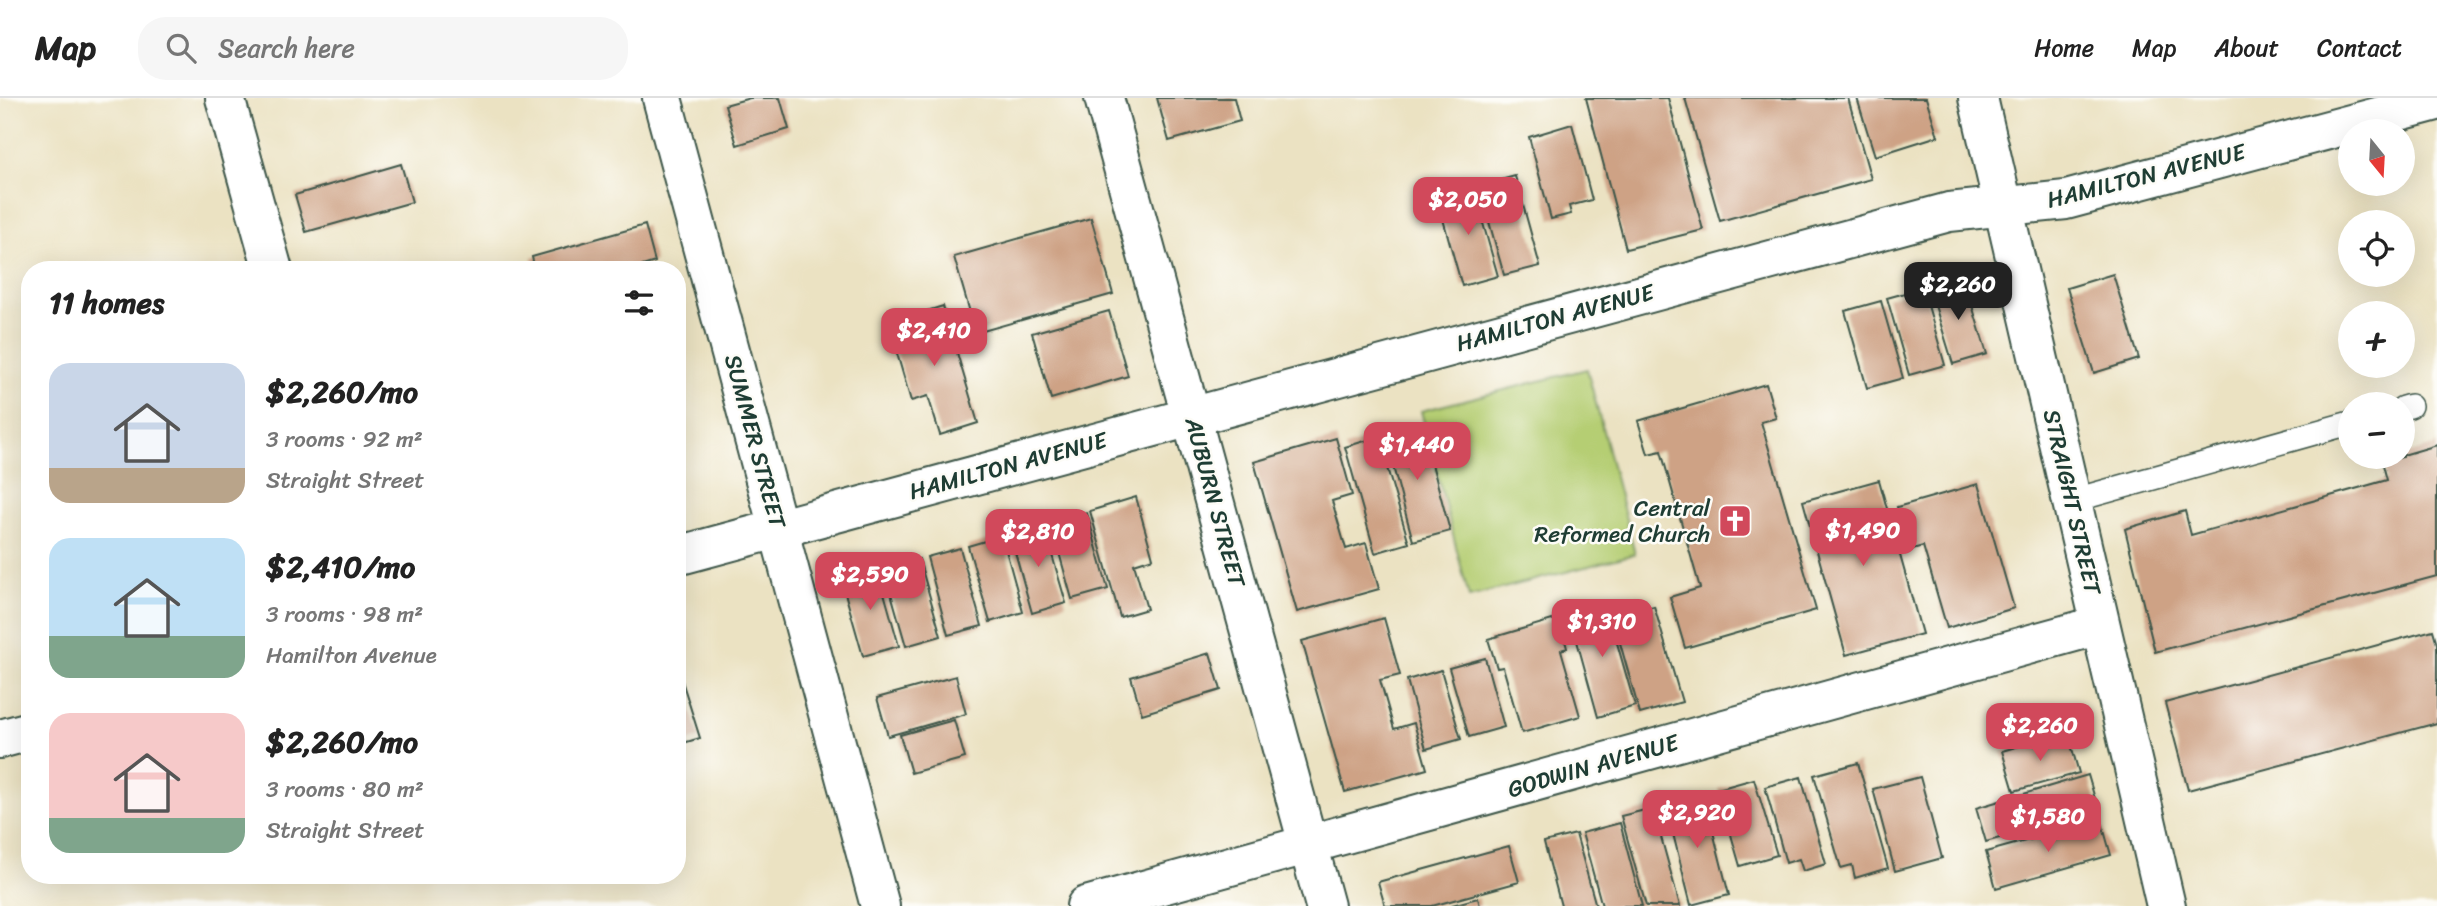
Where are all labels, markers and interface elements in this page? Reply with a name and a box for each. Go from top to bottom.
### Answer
search box [138,17,628,80]
text: Map [35,19,96,77]
text: Search here [218,25,355,71]
text: Home [2034,27,2094,69]
text: Map [2132,27,2176,69]
text: About [2214,27,2279,69]
text: Contact [2317,27,2402,69]
icon: search [162,29,200,67]
north arrow [2338,119,2415,196]
map controls [2338,119,2415,469]
street label: HAMILTON AVENUE [2042,131,2251,220]
pin: $2,050 [1411,178,1525,237]
text: $2,050 [1429,179,1507,220]
button: locate [2338,210,2415,287]
pin: $2,260 [1901,262,2015,322]
text: $2,260 [1920,264,1996,305]
street label: HAMILTON AVENUE [1451,272,1660,364]
text: 11 homes [49,276,164,330]
icon: filters [620,284,658,322]
button: + [2338,301,2415,378]
pin: $2,410 [877,308,991,368]
text: $2,410 [897,310,971,351]
street label: SUMMER STREET [712,350,798,534]
text: $2,260/mo [266,365,418,419]
icon: home [105,391,189,475]
button: − [2338,392,2415,469]
street label: STRAIGHT STREET [2031,405,2114,600]
street label: AUBURN STREET [1172,412,1258,593]
text: 3 rooms · 92 m² [266,419,423,460]
street label: HAMILTON AVENUE [904,420,1113,512]
pin: $1,440 [1360,422,1474,482]
text: $1,440 [1380,424,1454,465]
text: Straight Street [266,460,424,501]
place label: Central Reformed Church [1534,488,1710,555]
church icon: Central Reformed Church [1716,502,1754,540]
pin: $1,490 [1806,508,1920,568]
pin: $2,810 [981,510,1095,569]
text: $1,490 [1826,510,1900,551]
text: $2,810 [1001,511,1075,552]
text: $2,410/mo [266,540,415,594]
pin: $2,590 [813,552,927,612]
text: $2,590 [831,554,909,595]
icon: home [105,566,189,650]
text: 3 rooms · 98 m² [266,594,423,635]
pin: $1,310 [1545,600,1659,659]
text: $1,310 [1568,601,1636,642]
text: Hamilton Avenue [266,635,437,676]
pin: $2,260 [1983,704,2097,763]
text: $2,260 [2002,705,2078,746]
text: $2,260/mo [266,715,418,769]
street label: GODWIN AVENUE [1503,722,1684,810]
icon: home [105,741,189,825]
text: 3 rooms · 80 m² [266,769,424,810]
pin: $2,920 [1640,790,1754,850]
text: $2,920 [1659,792,1735,833]
pin: $1,580 [1991,794,2105,854]
text: $1,580 [2011,796,2085,837]
text: Straight Street [266,810,424,851]

